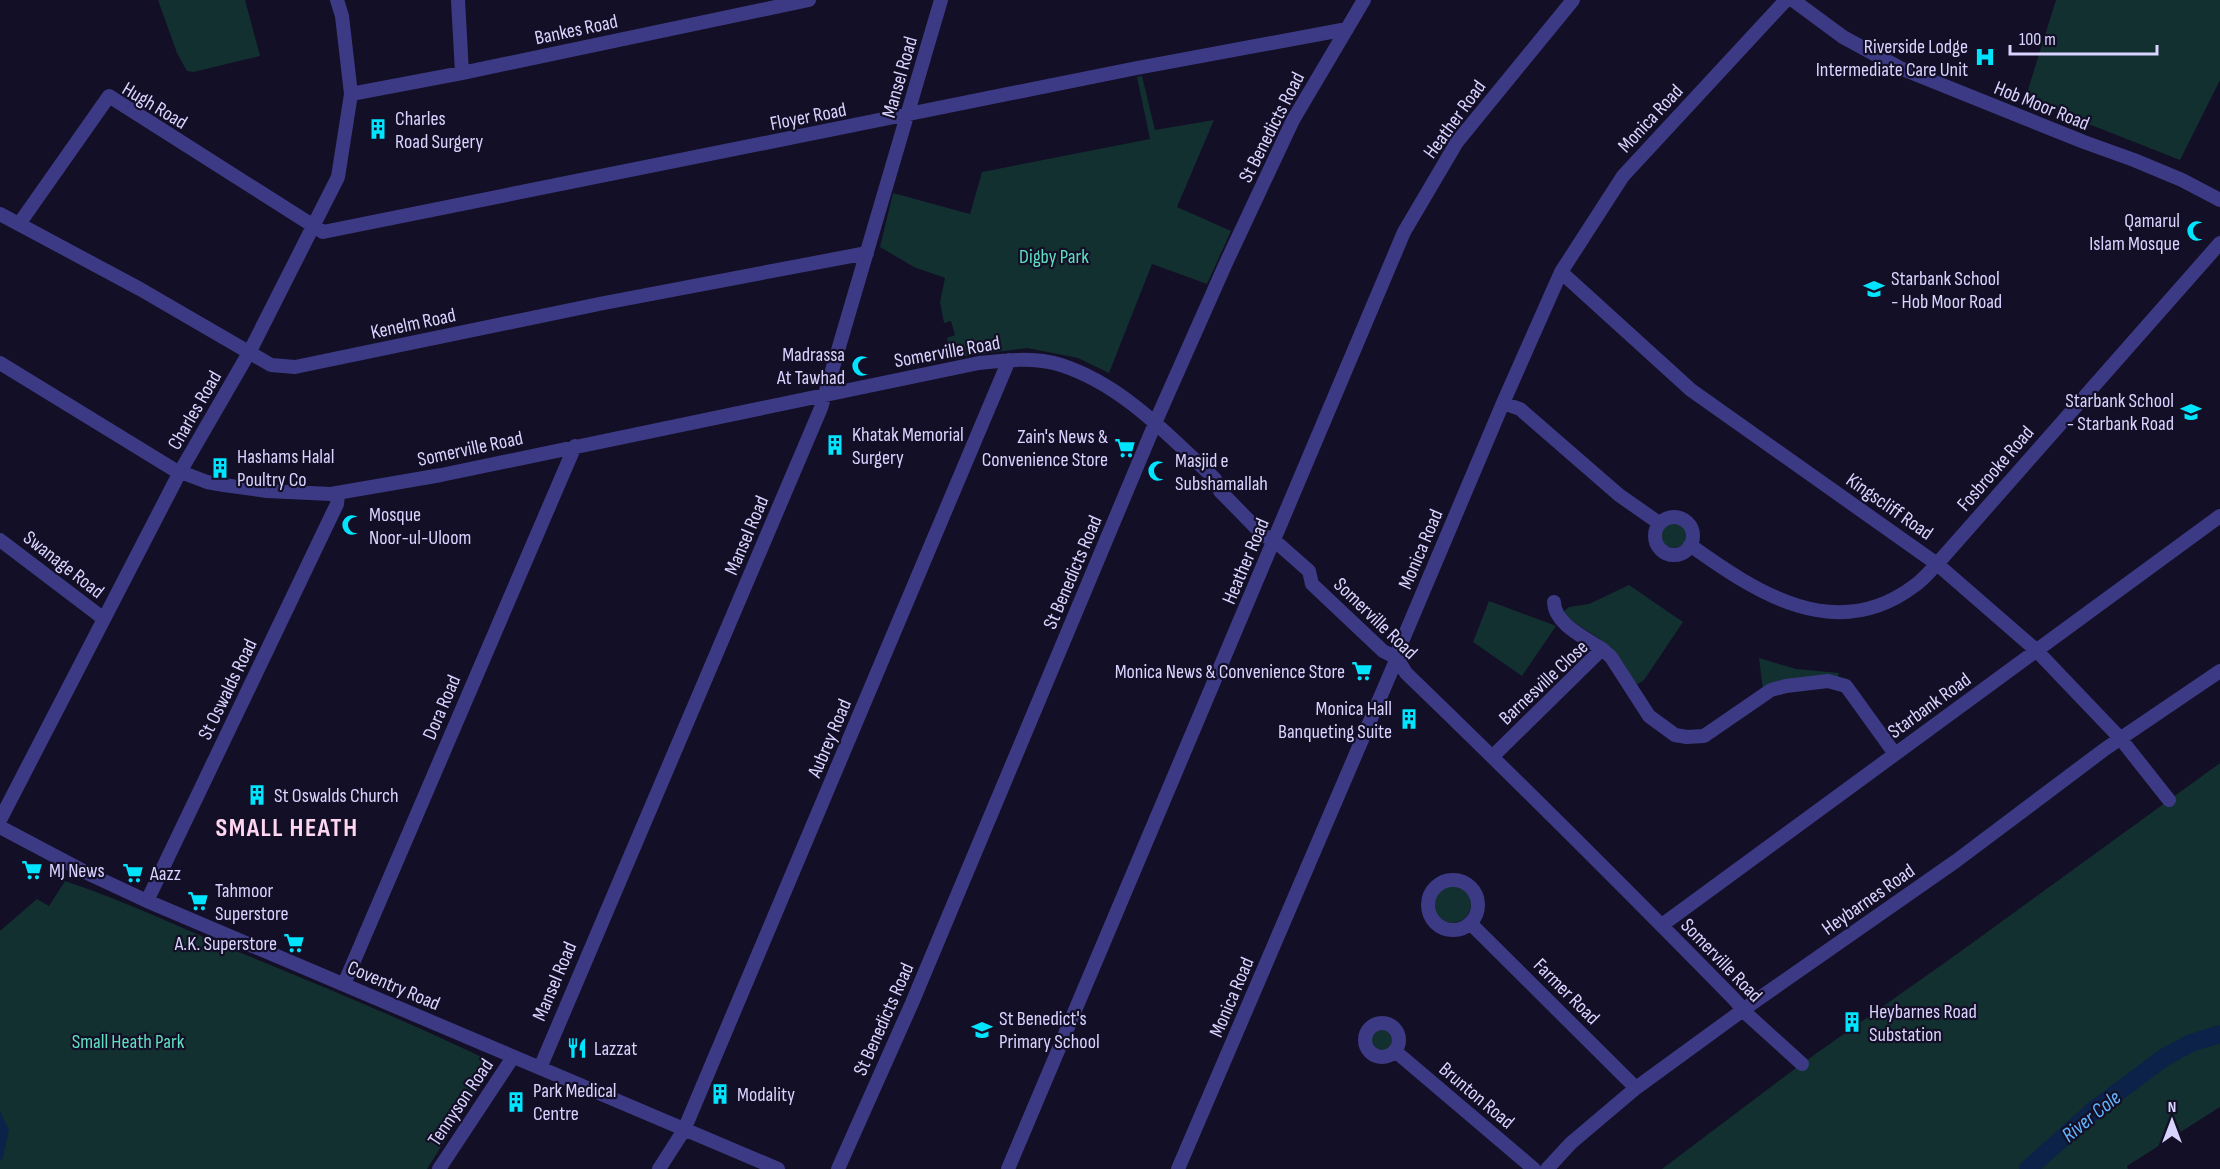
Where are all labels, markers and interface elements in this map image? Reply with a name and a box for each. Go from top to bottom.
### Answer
street label: Bankes Road [533,9,620,50]
scale bar [2010,18,2157,56]
text: 100 m [2019,29,2056,50]
street label: Mansel Road [877,34,923,121]
place label: Riverside Lodge Intermediate Care Unit [1816,35,1968,82]
hospital icon: Riverside Lodge Intermediate Care Unit [1973,45,1997,69]
street label: St Benedicts Road [1234,68,1310,187]
street label: Heather Road [1418,76,1491,163]
street label: Hob Moor Road [1990,76,2093,136]
street label: Hugh Road [118,77,191,135]
street label: Monica Road [1613,80,1688,158]
street label: Floyer Road [768,98,848,136]
place label: Charles Road Surgery [395,107,483,154]
building icon: Charles Road Surgery [366,117,390,141]
place label: Qamarul Islam Mosque [2089,209,2180,256]
mosque icon: Qamarul Islam Mosque [2185,219,2209,243]
park label: Digby Park [1019,245,1089,269]
place label: Starbank School - Hob Moor Road [1891,267,2002,314]
school or university icon: Starbank School - Hob Moor Road [1862,277,1886,301]
street label: Kenelm Road [368,303,458,345]
street label: Somerville Road [892,331,1002,373]
place label: Madrassa At Tawhad [776,343,845,390]
mosque icon: Madrassa At Tawhad [850,354,874,378]
street label: Charles Road [163,367,227,454]
place label: Starbank School - Starbank Road [2065,389,2174,436]
school or university icon: Starbank School - Starbank Road [2179,400,2203,424]
street label: Fosbrooke Road [1952,421,2039,516]
place label: Khatak Memorial Surgery [852,423,964,470]
place label: Zain's News & Convenience Store [982,425,1108,472]
street label: Somerville Road [415,426,525,472]
building icon: Khatak Memorial Surgery [823,433,847,457]
supermarket icon: Zain's News & Convenience Store [1113,436,1137,460]
place label: Hashams Halal Poultry Co [237,445,335,492]
place label: Masjid e Subshamallah [1175,449,1268,496]
building icon: Hashams Halal Poultry Co [208,456,232,480]
mosque icon: Masjid e Subshamallah [1146,459,1170,483]
street label: Kingscliff Road [1841,468,1937,545]
street label: Mansel Road [720,492,774,579]
place label: Mosque Noor-ul-Uloom [369,503,471,550]
street label: Monica Road [1393,506,1448,593]
street label: St Benedicts Road [1038,512,1108,633]
mosque icon: Mosque Noor-ul-Uloom [340,513,364,537]
street label: Heather Road [1217,515,1275,608]
street label: Swanage Road [18,526,109,604]
street label: Somerville Road [1328,573,1422,665]
street label: St Oswalds Road [193,635,263,744]
street label: Barnesville Close [1494,635,1593,730]
supermarket icon: Monica News & Convenience Store [1350,659,1374,683]
place label: Monica News & Convenience Store [1115,660,1345,684]
street label: Starbank Road [1883,668,1976,744]
street label: Dora Road [418,672,466,743]
street label: Aubrey Road [802,696,857,782]
place label: Monica Hall Banqueting Suite [1278,697,1392,744]
building icon: Monica Hall Banqueting Suite [1397,707,1421,731]
building icon: St Oswalds Church [245,783,269,807]
place label: St Oswalds Church [274,784,399,808]
district label: SMALL HEATH [216,813,359,844]
supermarket icon: MJ News [20,858,44,882]
place label: MJ News [49,859,105,883]
street label: Heybarnes Road [1818,859,1920,941]
supermarket icon: Aazz [121,861,145,885]
place label: Aazz [149,862,181,886]
place label: Tahmoor Superstore [215,879,289,926]
supermarket icon: Tahmoor Superstore [186,889,210,913]
street label: Somerville Road [1675,914,1767,1008]
supermarket icon: A.K. Superstore [282,931,306,955]
place label: A.K. Superstore [174,932,277,956]
street label: Mansel Road [528,938,582,1025]
street label: Monica Road [1204,954,1259,1041]
street label: Farmer Road [1528,954,1604,1030]
street label: Coventry Road [344,956,443,1016]
street label: St Benedicts Road [848,959,919,1080]
place label: Heybarnes Road Substation [1869,1000,1977,1047]
place label: St Benedict's Primary School [999,1007,1100,1054]
building icon: Heybarnes Road Substation [1840,1010,1864,1034]
school or university icon: St Benedict's Primary School [970,1018,994,1042]
park label: Small Heath Park [72,1030,185,1054]
restaurant icon: Lazzat [565,1036,589,1060]
place label: Lazzat [594,1037,637,1061]
street label: Tennyson Road [423,1054,499,1151]
street label: Brunton Road [1434,1057,1519,1134]
place label: Park Medical Centre [533,1079,617,1126]
building icon: Modality [708,1082,732,1106]
place label: Modality [737,1083,795,1107]
water label: River Cole [2057,1085,2126,1148]
building icon: Park Medical Centre [504,1090,528,1114]
north arrow [2142,1091,2202,1151]
text: N [2168,1098,2176,1117]

